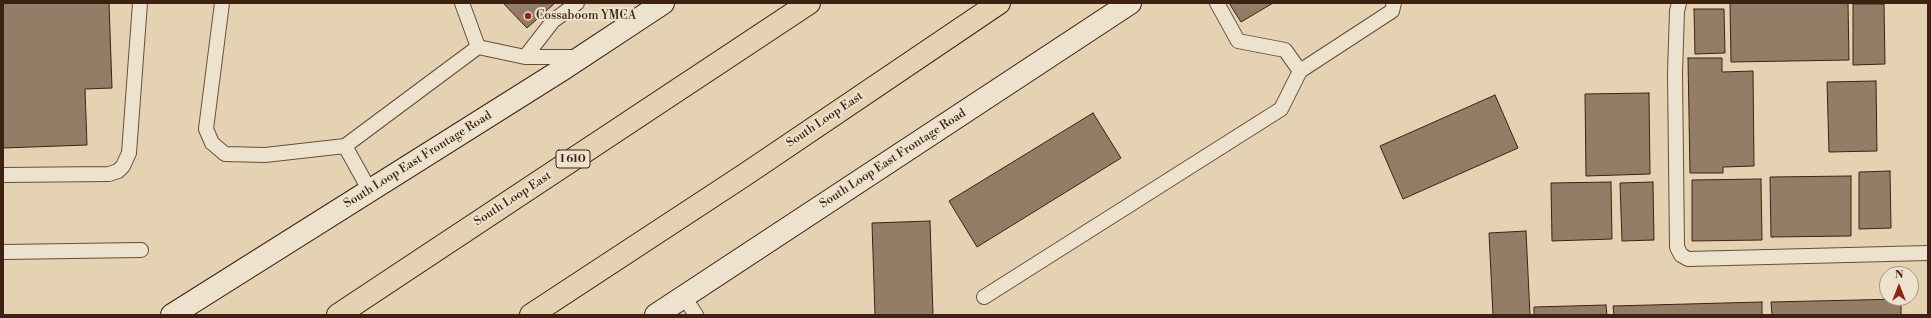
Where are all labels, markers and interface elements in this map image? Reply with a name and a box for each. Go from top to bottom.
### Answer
place label: Cossaboom YMCA [536,9,636,23]
marker: Cossaboom YMCA [523,11,533,21]
street label: South Loop East [784,89,866,151]
street label: South Loop East Frontage Road [817,106,969,212]
street label: South Loop East Frontage Road [342,108,494,212]
road number: I 610 [556,150,590,168]
street label: South Loop East [472,169,554,229]
north arrow [1879,266,1919,306]
text: N [1895,268,1903,282]

